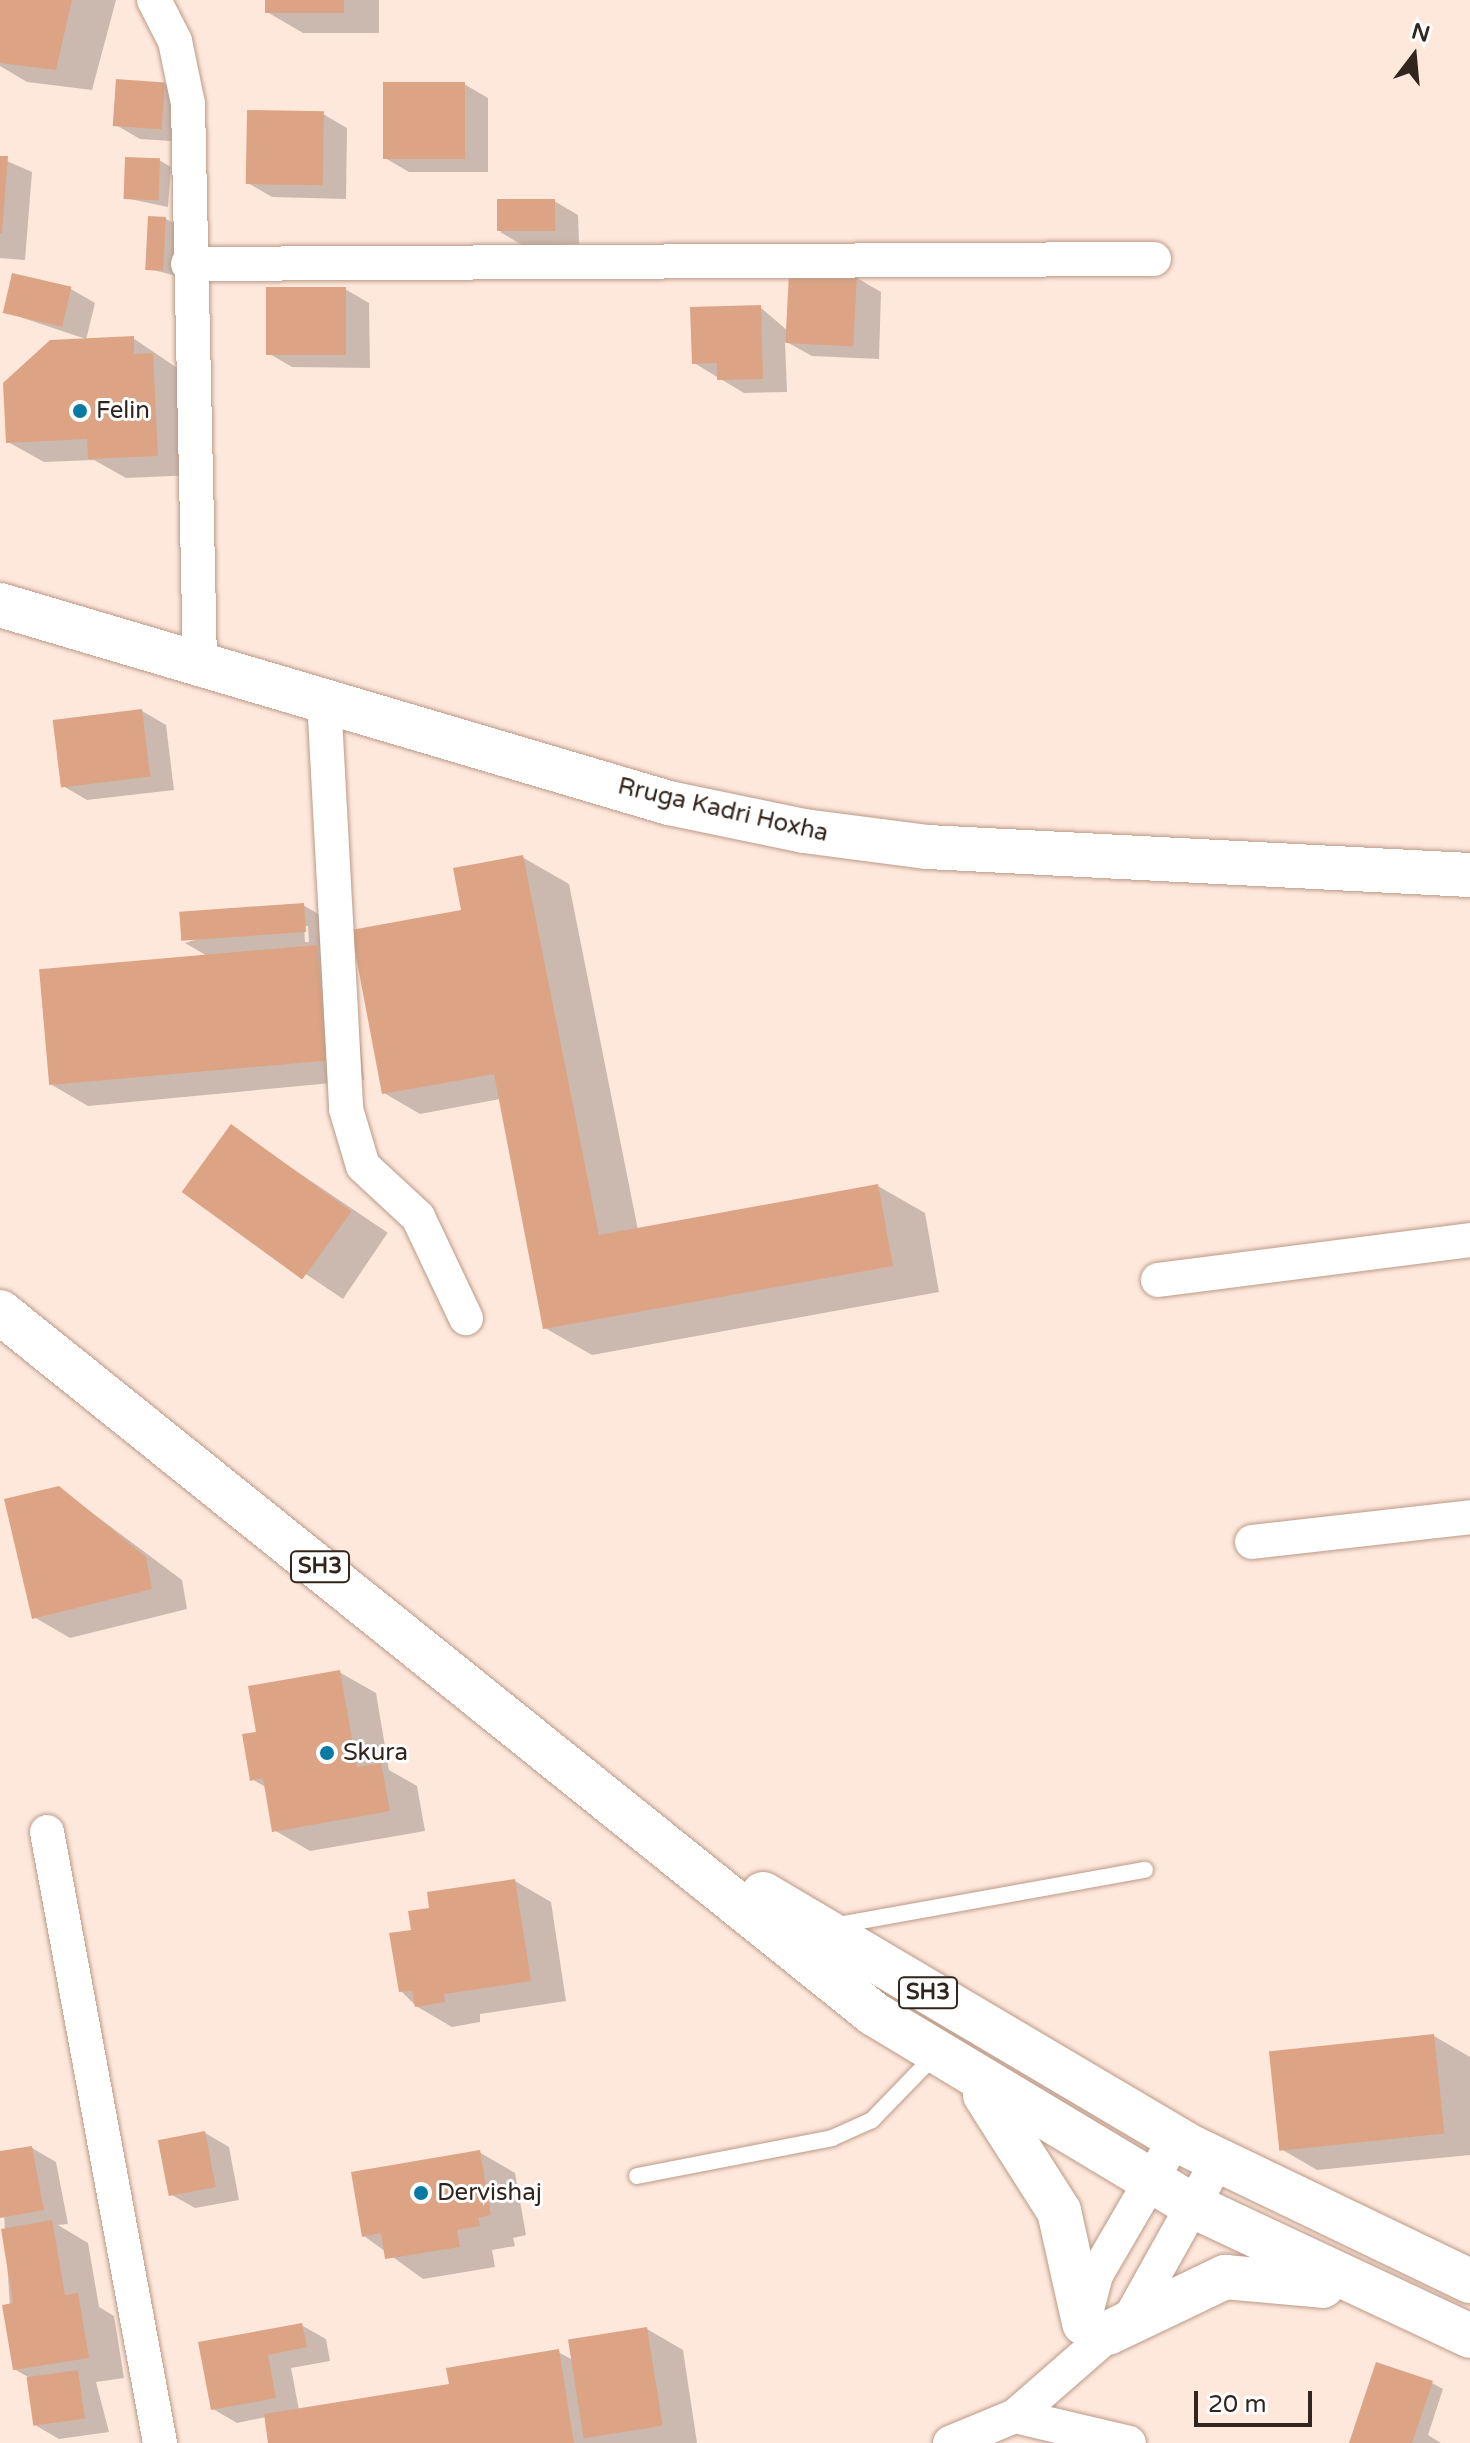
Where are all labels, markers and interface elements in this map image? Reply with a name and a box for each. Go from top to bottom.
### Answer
north arrow [1374,16,1454,96]
text: N [1409,18,1433,48]
place label: Felin [96,397,150,425]
marker: Felin [71,402,89,420]
street label: Rruga Kadri Hoxha [615,772,831,848]
road number: SH3 [290,1549,350,1585]
place label: Skura [343,1739,408,1767]
marker: Skura [318,1744,336,1762]
road number: SH3 [898,1975,958,2011]
place label: Dervishaj [437,2179,542,2207]
marker: Dervishaj [412,2184,430,2202]
scale bar [1198,2375,1316,2425]
text: 20 m [1208,2390,1266,2419]

